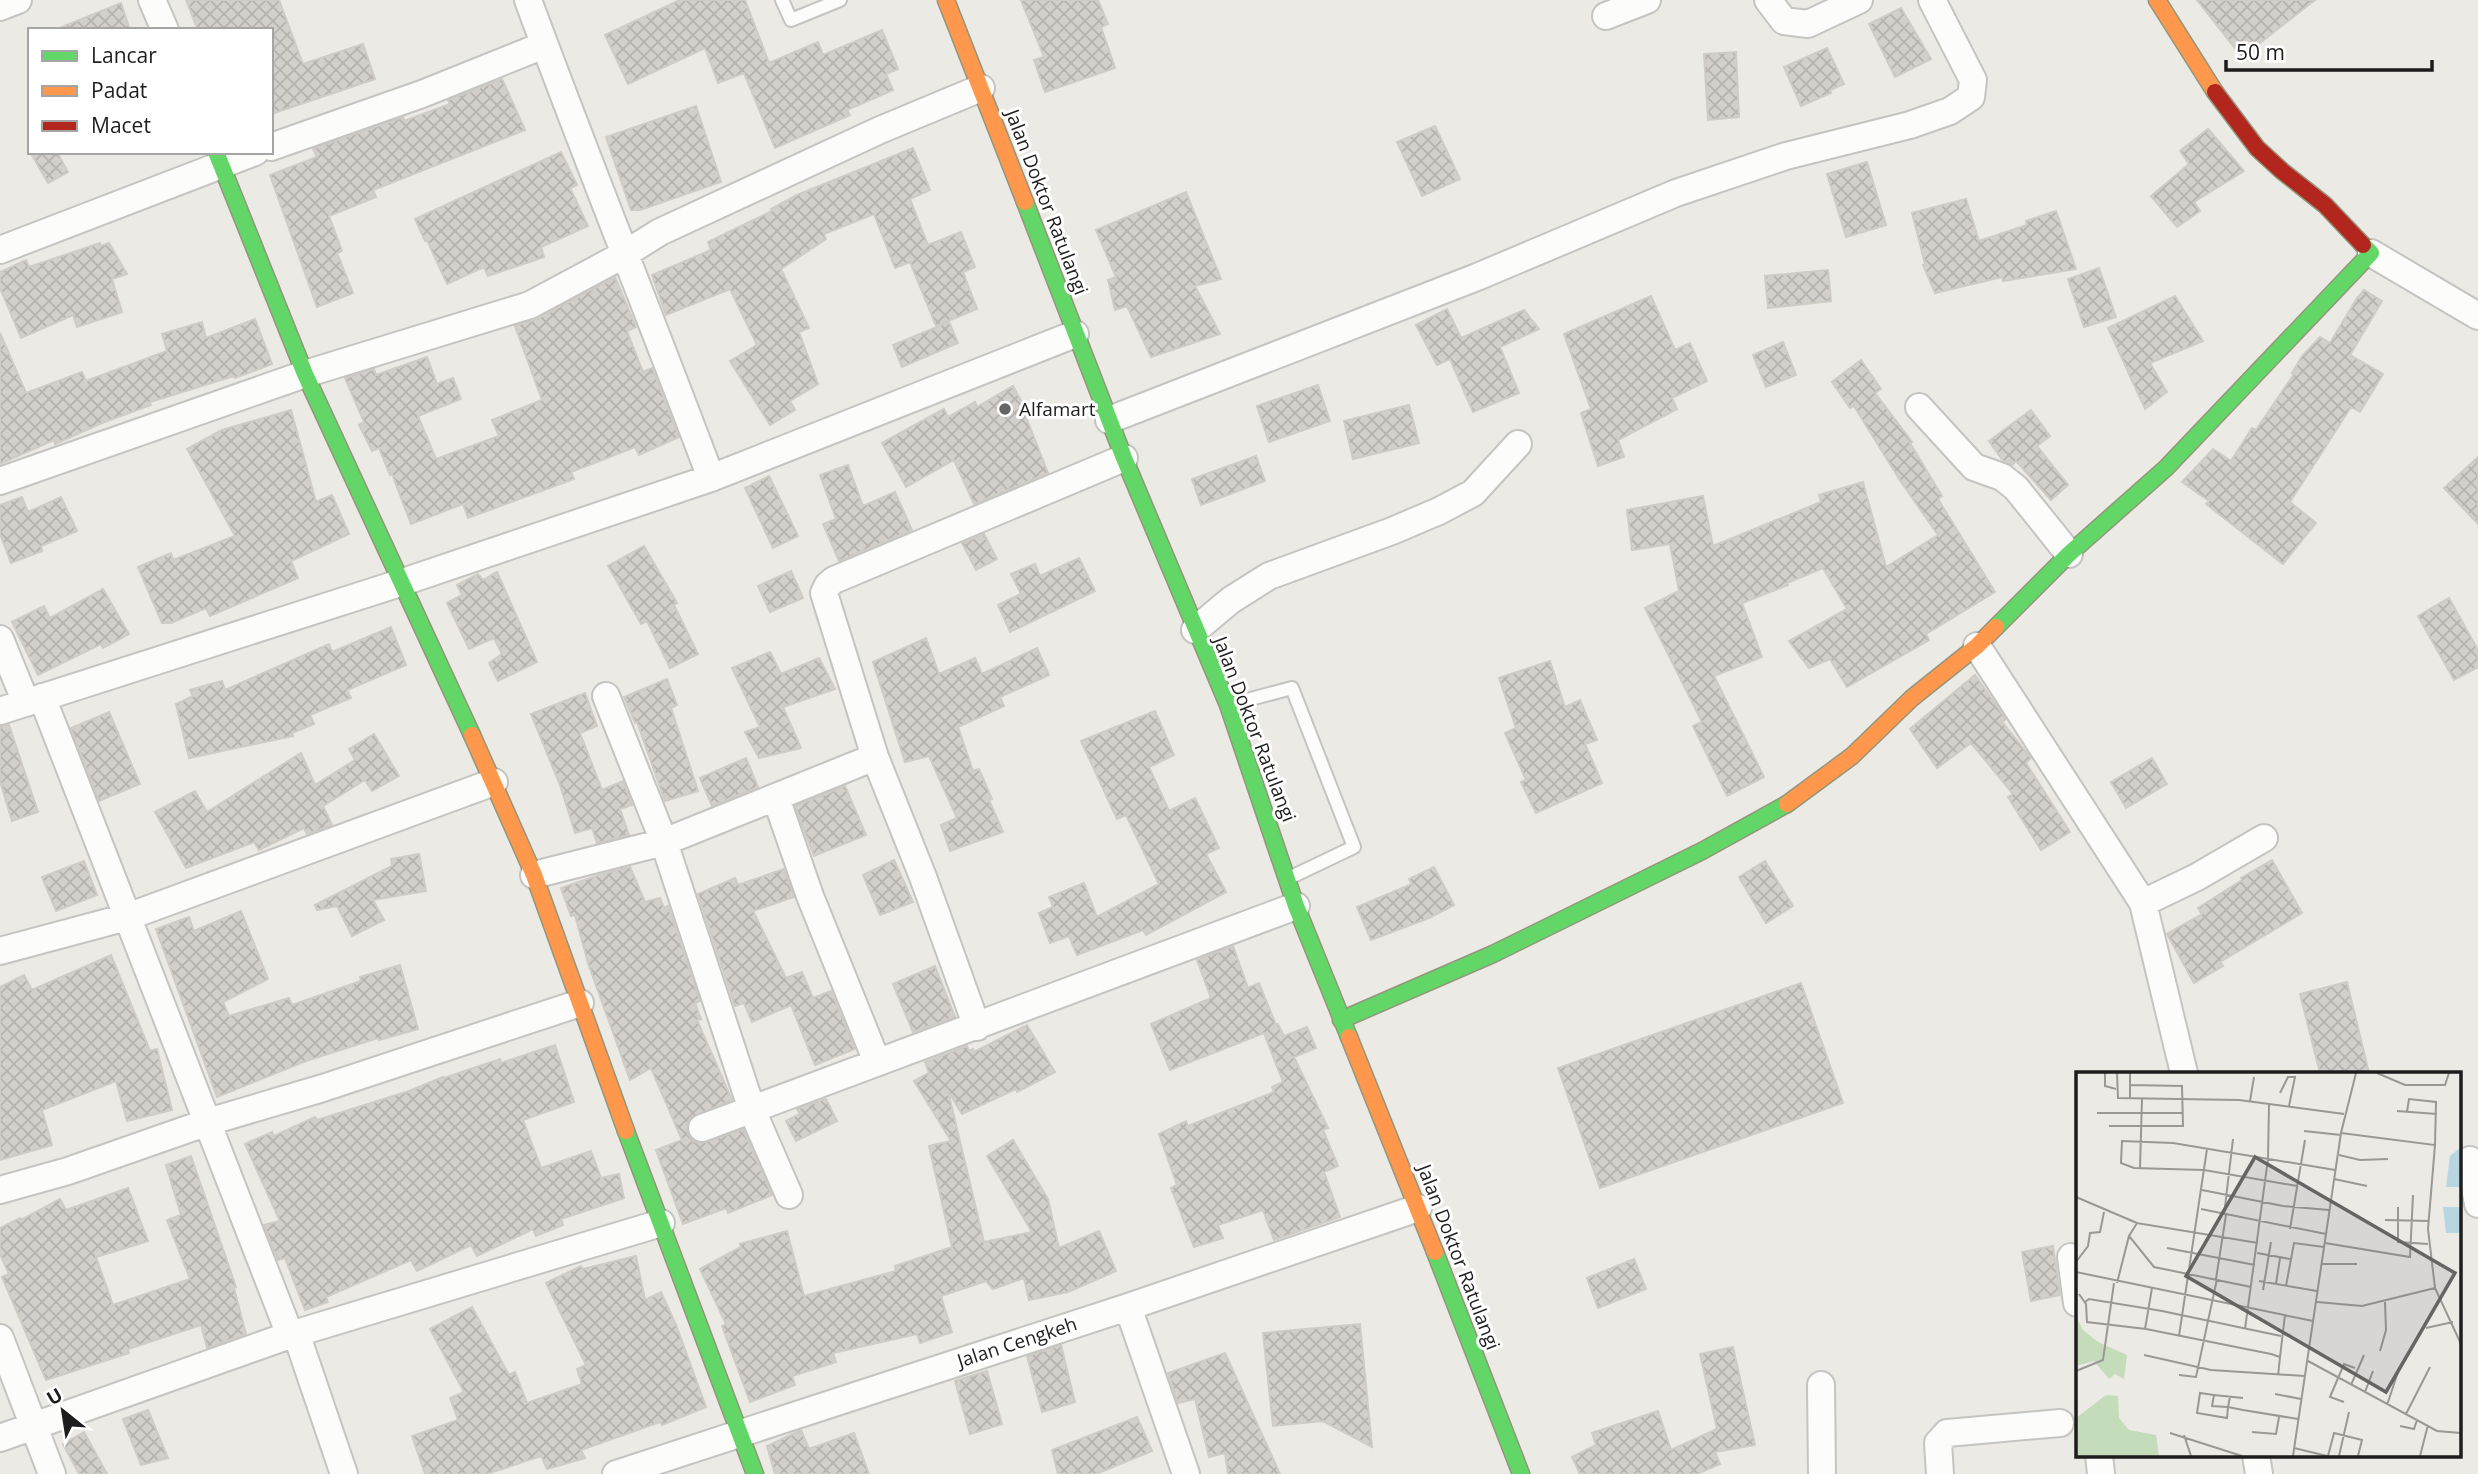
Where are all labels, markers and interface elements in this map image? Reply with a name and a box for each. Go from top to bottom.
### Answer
legend [28,28,273,154]
scale bar [2226,28,2432,72]
text: 50 m [2236,38,2285,66]
text: Lancar [91,41,157,69]
text: Padat [91,76,147,104]
street label: Jalan Doktor Ratulangi [999,104,1094,298]
text: Macet [91,111,151,139]
place label: Alfamart [1019,396,1096,422]
marker: Alfamart [997,401,1013,417]
street label: Jalan Doktor Ratulangi [1207,631,1302,825]
inset map [2076,1072,2460,1456]
street label: Jalan Doktor Ratulangi [1411,1159,1506,1353]
street label: Jalan Cengkeh [952,1310,1080,1374]
north arrow [28,1376,98,1446]
text: U [42,1381,67,1411]

